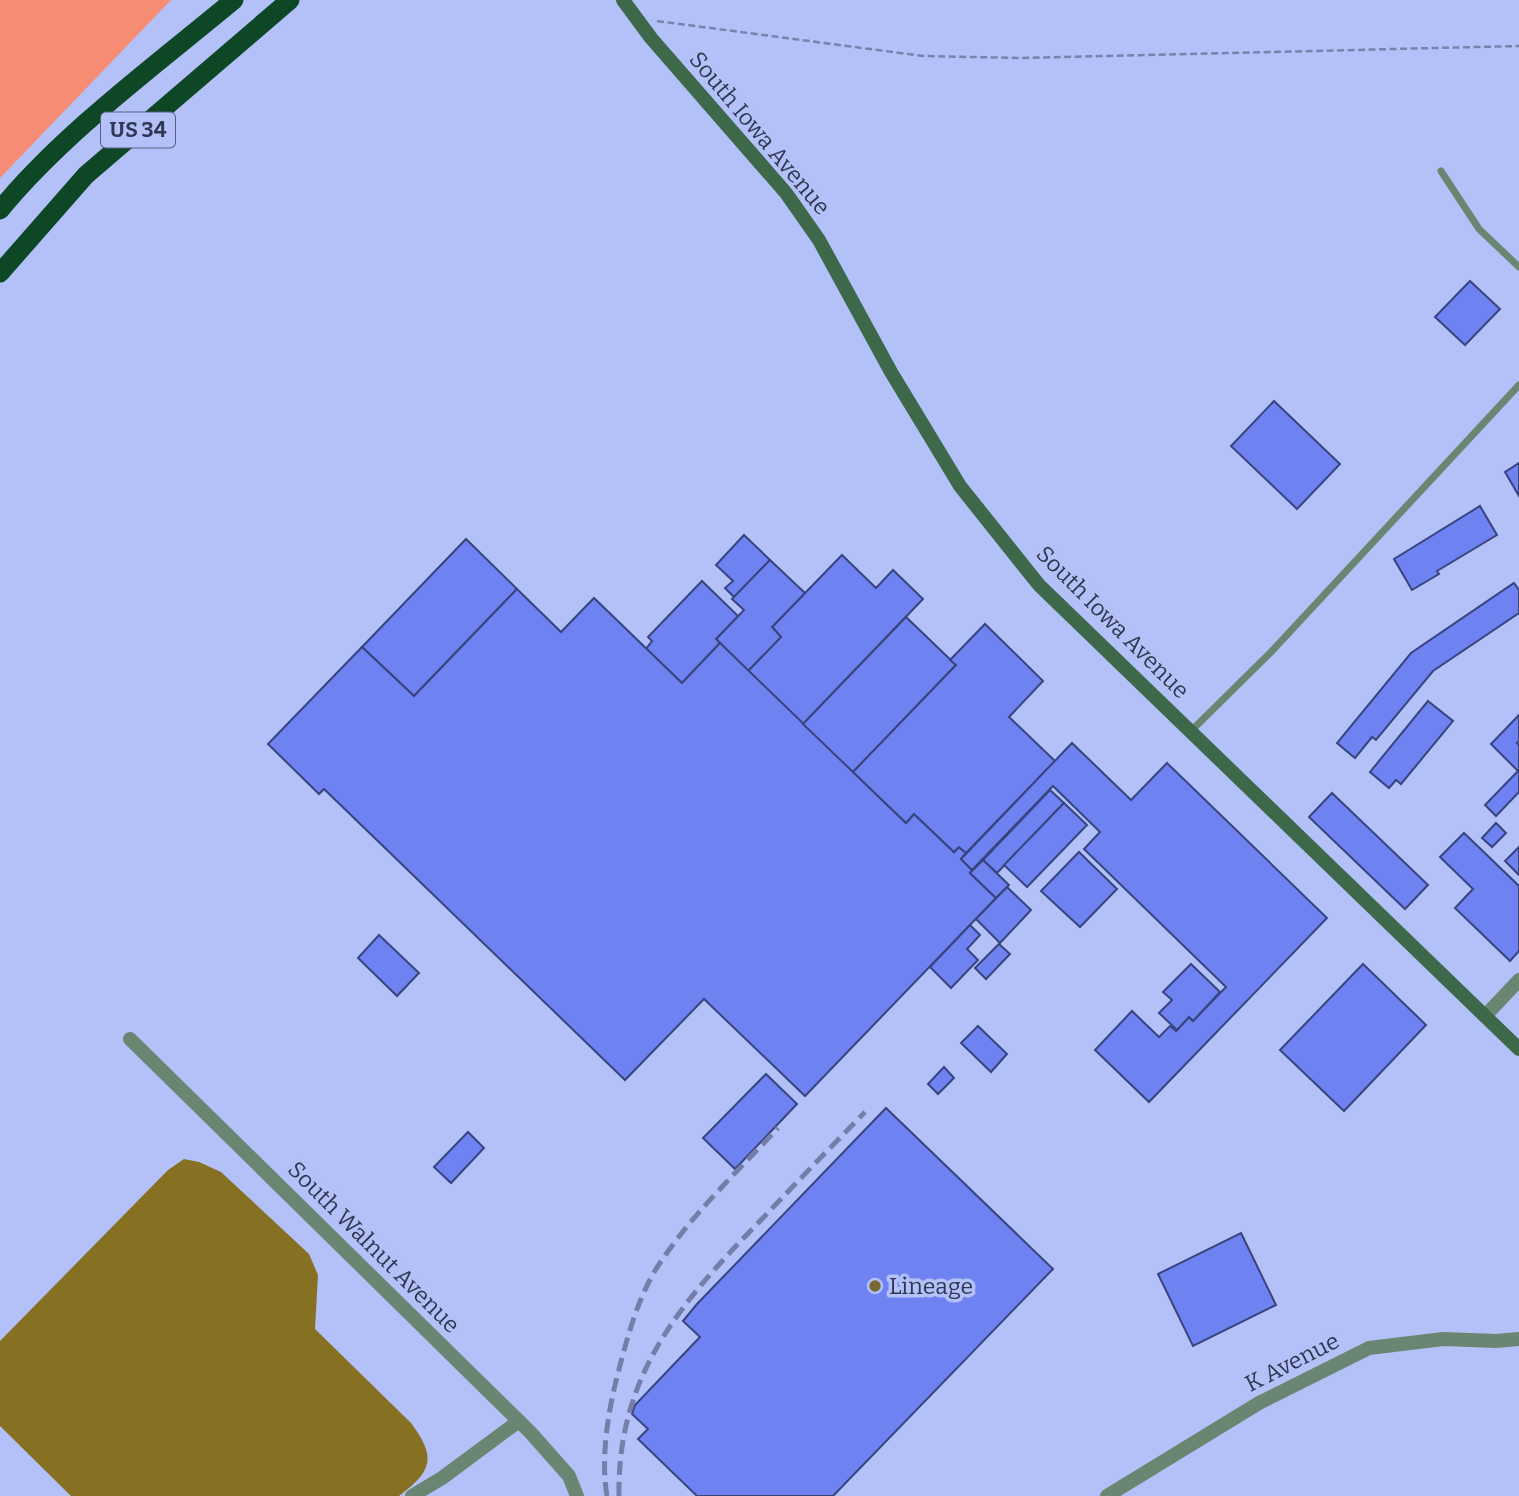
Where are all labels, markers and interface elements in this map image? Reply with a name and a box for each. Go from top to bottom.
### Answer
street label: South Iowa Avenue [684,46,836,220]
road number: US 34 [101,113,175,148]
street label: South Iowa Avenue [1031,540,1195,704]
street label: South Walnut Avenue [282,1155,466,1339]
place label: Lineage [889,1272,973,1300]
marker: Lineage [867,1278,883,1294]
street label: K Avenue [1240,1326,1344,1398]

